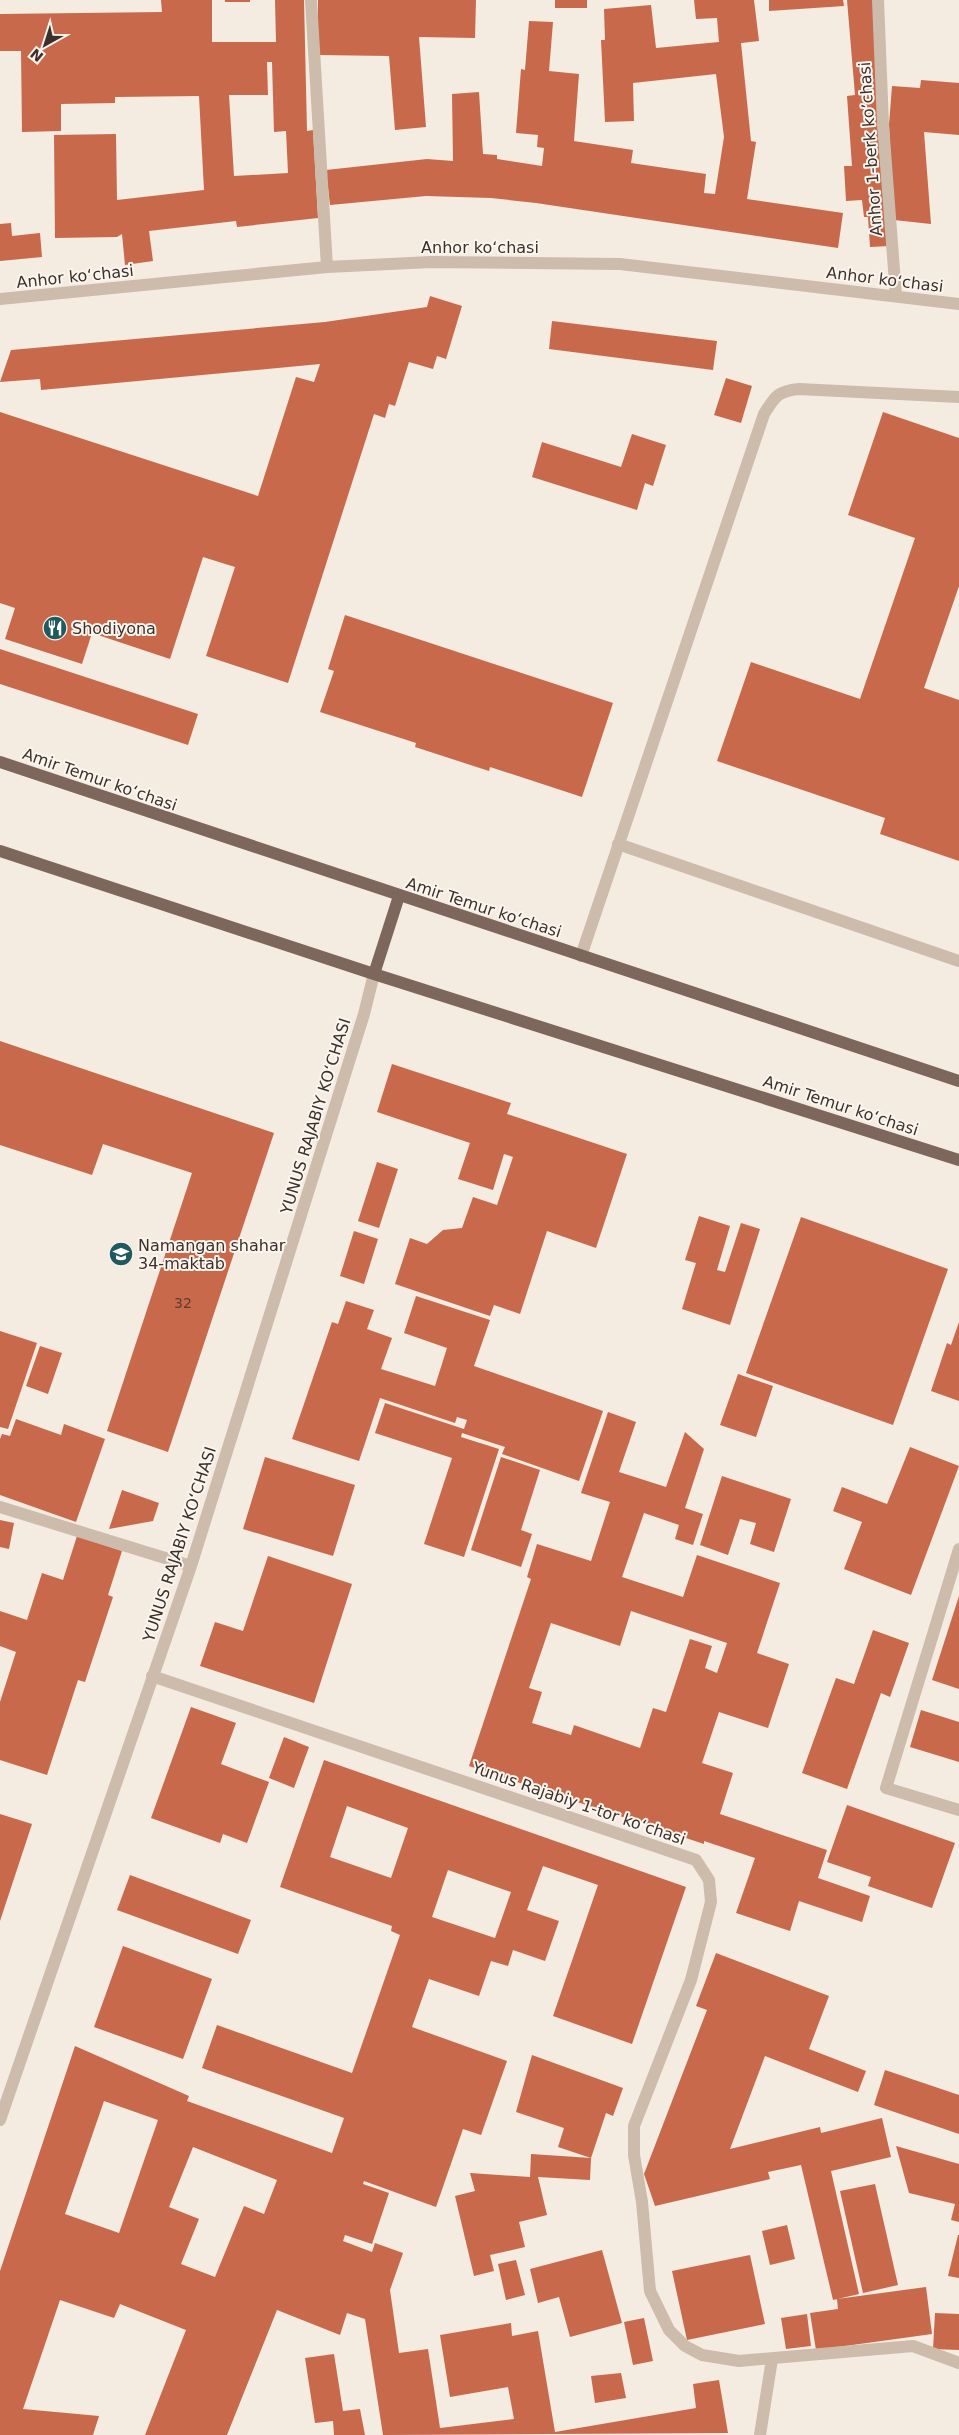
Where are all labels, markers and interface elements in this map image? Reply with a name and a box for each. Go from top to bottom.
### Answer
north arrow [20,20,70,70]
text: N [27,45,46,65]
street label: Anhor 1-berk koʼchasi [855,61,886,237]
street label: Anhor koʻchasi [421,238,539,257]
street label: Anhor koʻchasi [15,261,135,292]
street label: Anhor koʻchasi [825,263,945,296]
restaurant icon: Shodiyona [42,615,68,641]
place label: Shodiyona [72,619,156,638]
street label: Amir Temur koʻchasi [20,744,180,815]
street label: Amir Temur koʻchasi [404,873,564,942]
street label: YUNUS RAJABIY KO‘CHASI [276,1016,354,1217]
street label: Amir Temur koʻchasi [761,1071,921,1140]
place label: Namangan shahar 34-maktab [138,1236,286,1273]
school or university icon: Namangan shahar 34-maktab [108,1241,134,1267]
house number: 32 [174,1295,192,1311]
street label: YUNUS RAJABIY KO‘CHASI [139,1444,220,1645]
street label: Yunus Rajabiy 1-tor koʻchasi [469,1758,688,1849]

